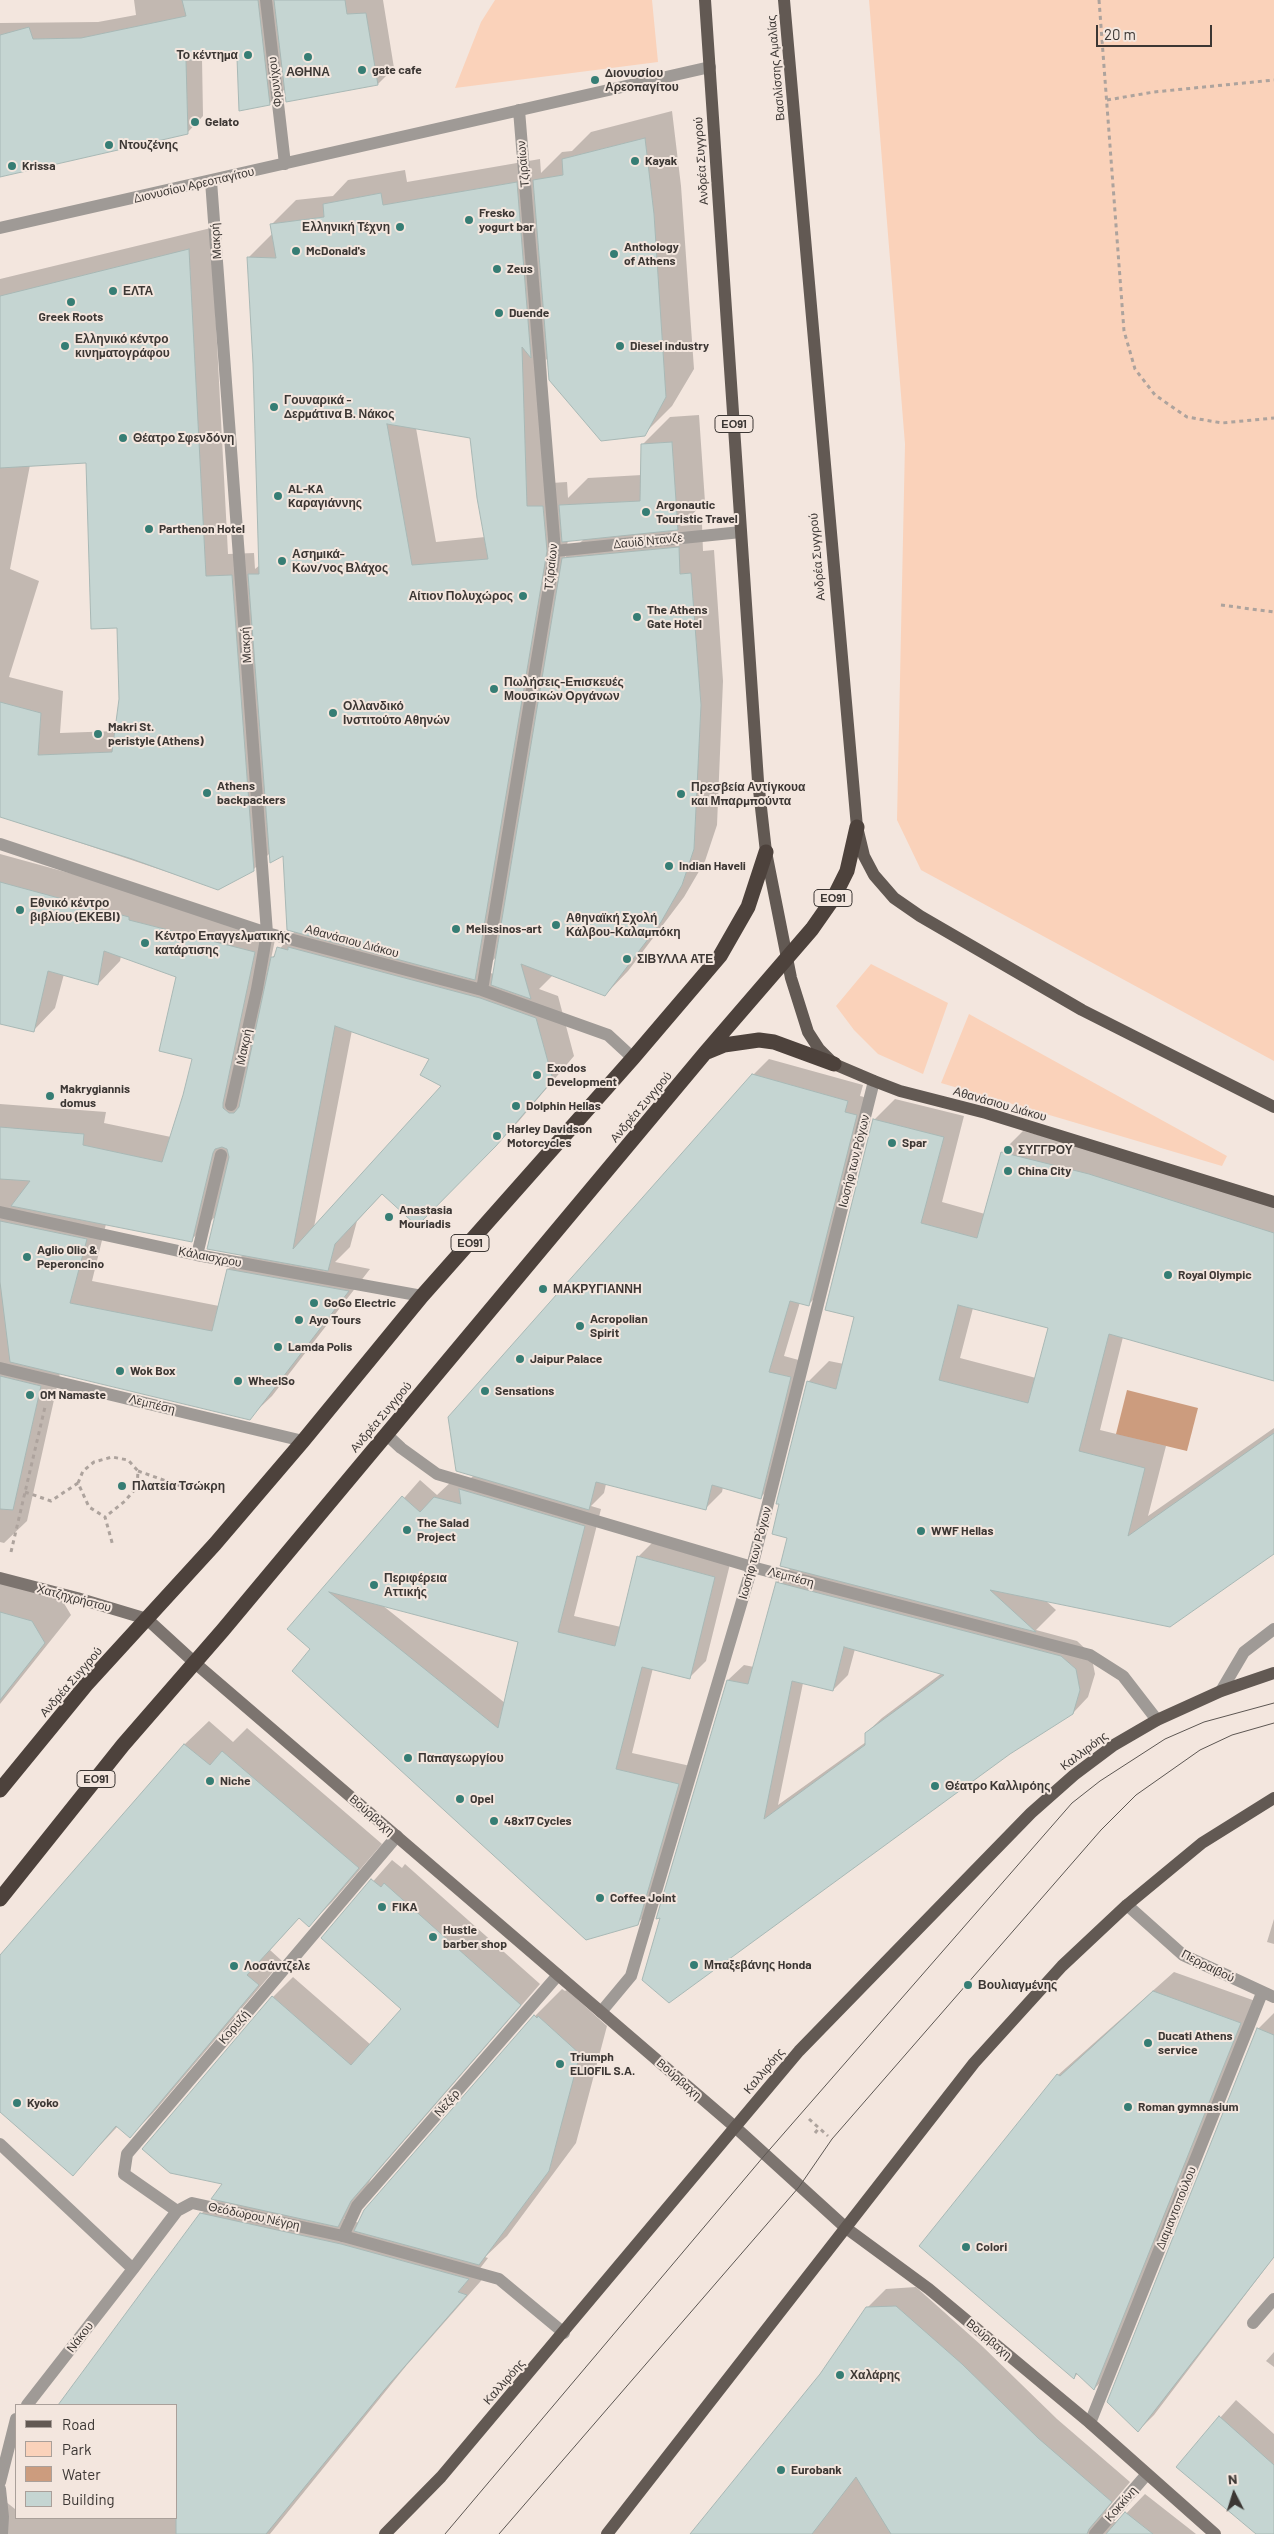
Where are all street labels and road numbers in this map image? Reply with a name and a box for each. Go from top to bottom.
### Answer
street label: Βασιλίσσης Αμαλίας [764,14,788,122]
street label: Φρυνίχου [265,56,285,108]
street label: Ανδρέα Συγγρού [691,117,711,205]
street label: Τζιραίων [514,140,532,188]
street label: Διονυσίου Αρεοπαγίτου [132,164,256,206]
street label: Μακρή [208,222,224,260]
road number: ΕΟ91 [715,416,753,432]
street label: Ανδρέα Συγγρού [806,513,828,601]
street label: Δαυίδ Ντανζε [613,530,683,552]
street label: Τζιραίων [541,543,561,591]
street label: Μακρή [238,626,254,664]
road number: ΕΟ91 [814,890,852,906]
street label: Αθανάσιου Διάκου [303,922,401,960]
street label: Μακρή [233,1028,255,1066]
street label: Ανδρέα Συγγρού [607,1069,675,1145]
street label: Αθανάσιου Διάκου [952,1084,1048,1124]
street label: Ιωσήφ των Ρόγων [835,1113,873,1209]
road number: ΕΟ91 [451,1234,489,1252]
street label: Κάλαισχρου [177,1244,243,1270]
street label: Ανδρέα Συγγρού [347,1379,415,1455]
street label: Λεμπέση [127,1391,177,1417]
street label: Ιωσήφ των Ρόγων [736,1505,774,1601]
street label: Λεμπέση [766,1564,816,1590]
street label: Χατζηχρήστου [35,1581,113,1615]
street label: Ανδρέα Συγγρού [37,1644,105,1720]
street label: Καλλιρόης [1058,1729,1110,1773]
road number: ΕΟ91 [77,1770,115,1788]
street label: Βούρβαχη [347,1792,397,1838]
street label: Περραιβού [1179,1947,1237,1985]
street label: Κορυζή [216,2007,252,2047]
street label: Καλλιρόης [741,2045,787,2097]
street label: Βούρβαχη [654,2056,704,2102]
street label: Νεζέρ [431,2086,463,2120]
street label: Διαμαντοπούλου [1153,2164,1199,2252]
street label: Θεόδωρου Νέγρη [207,2199,301,2233]
street label: Βούρβαχη [963,2316,1015,2362]
street label: Νάκου [64,2319,96,2355]
street label: Καλλιρόης [480,2356,528,2408]
street label: Κοκκίνη [1102,2483,1140,2525]

